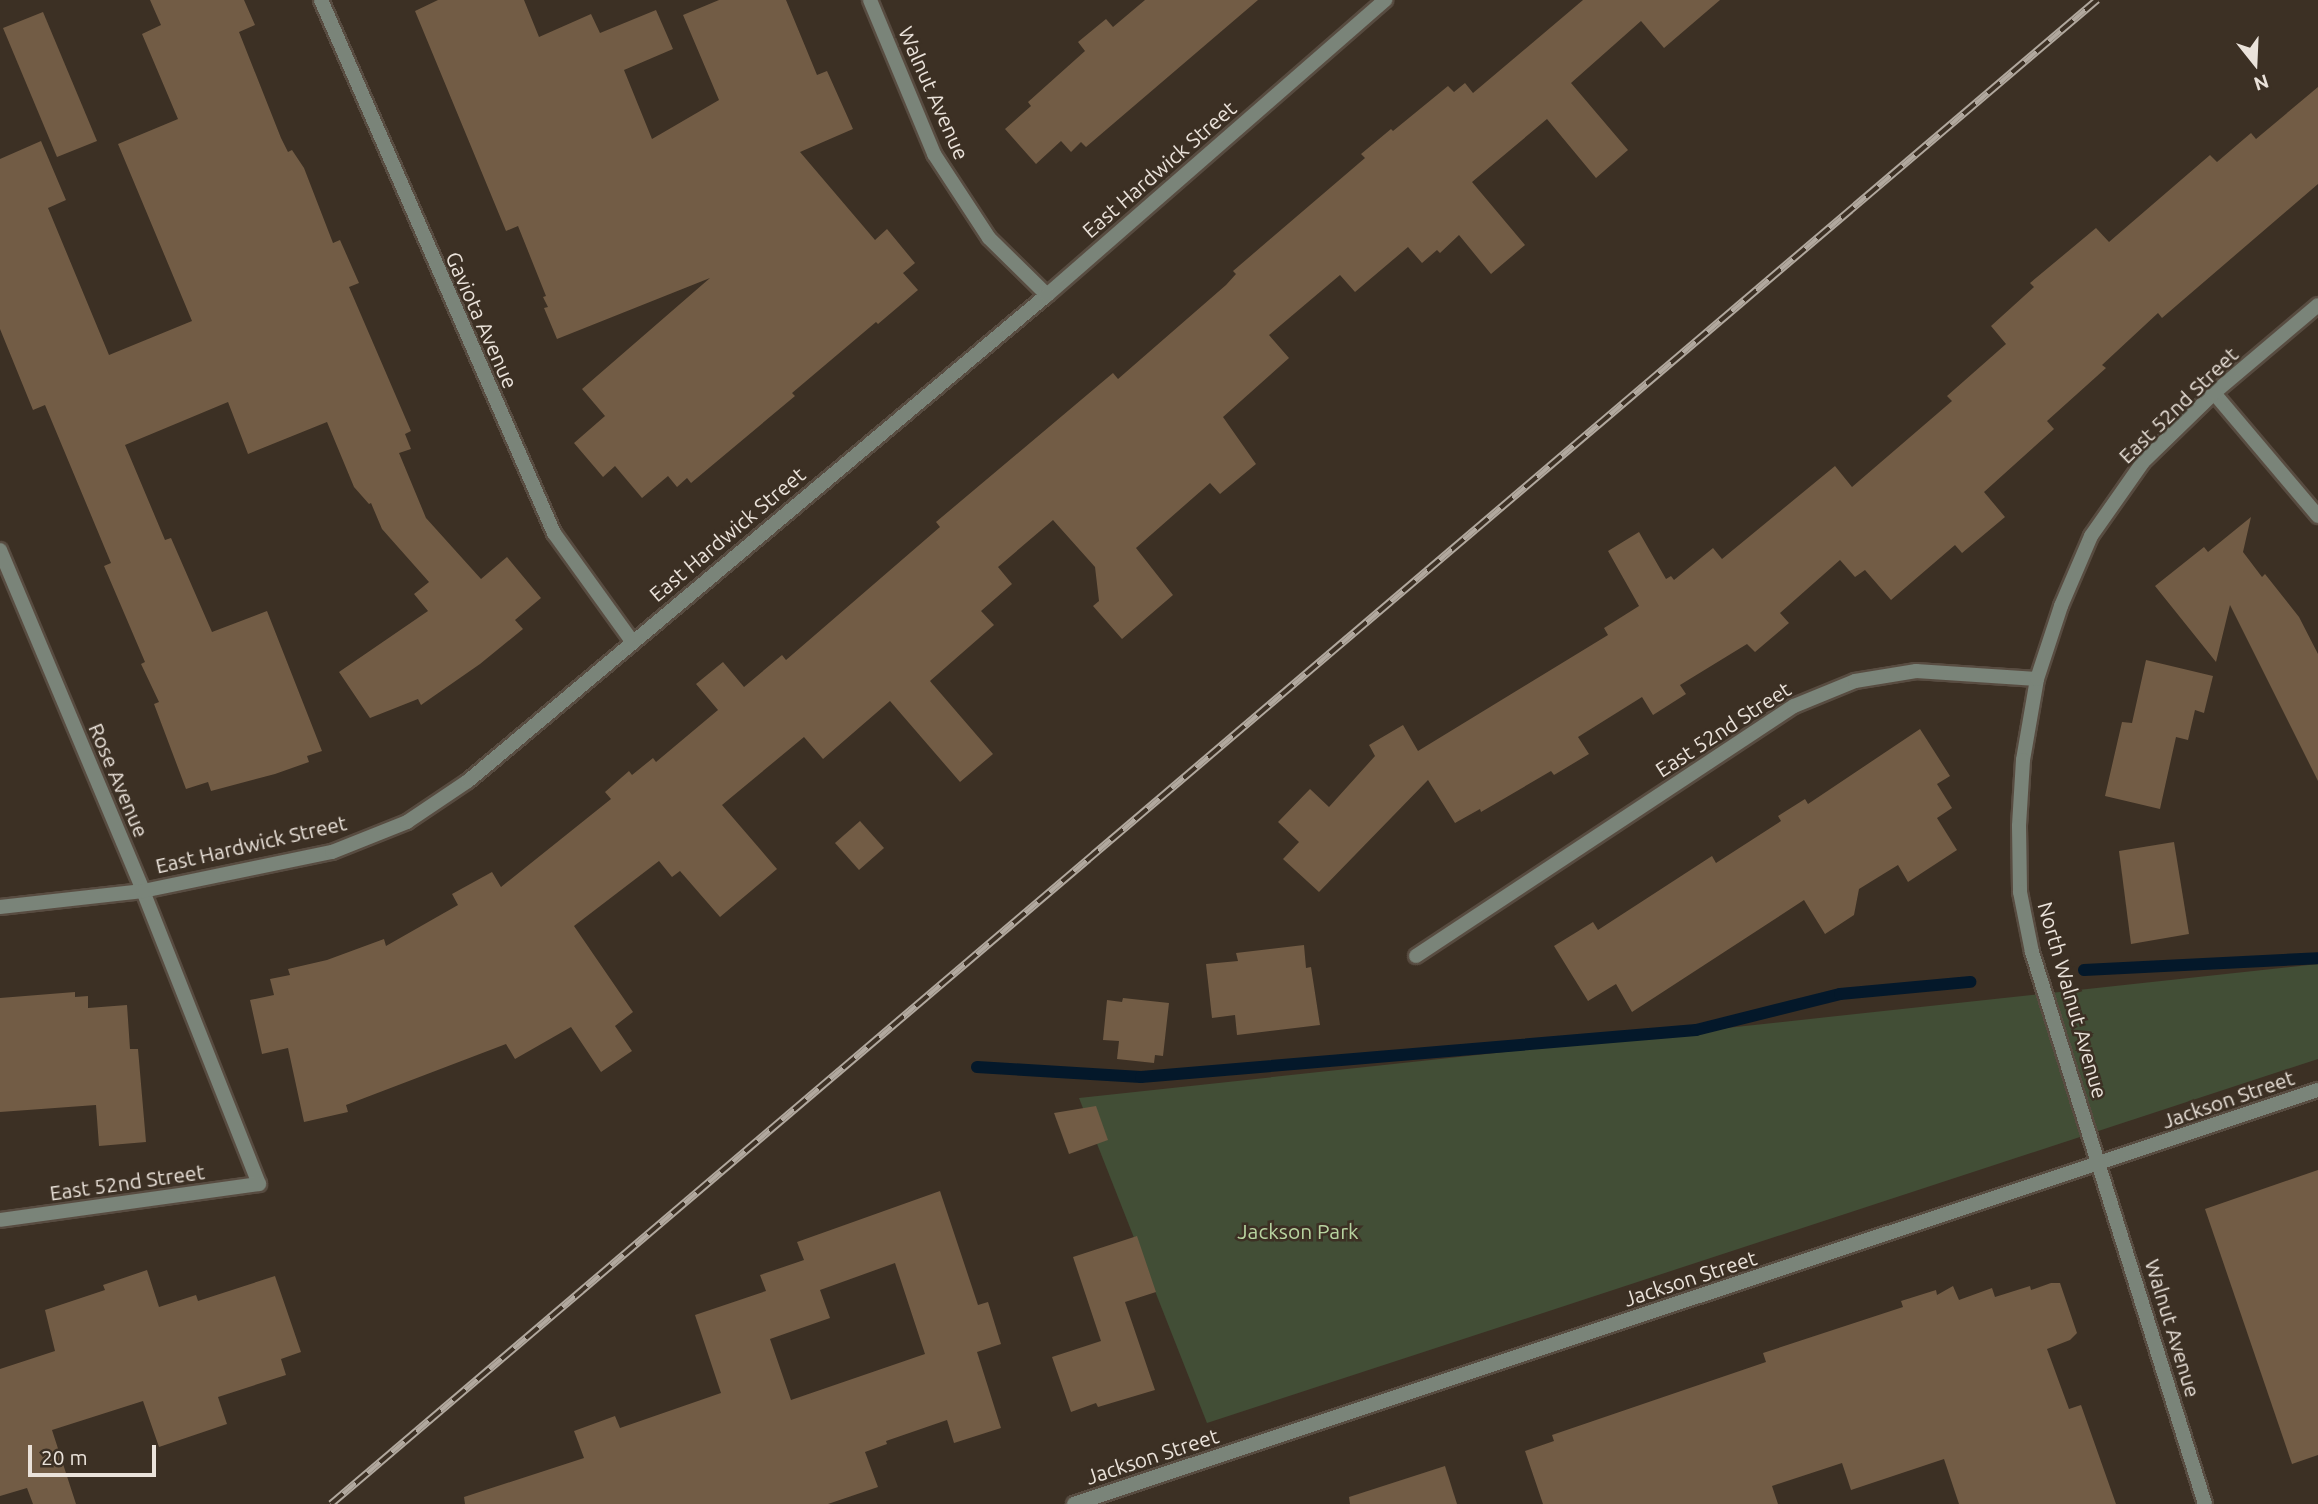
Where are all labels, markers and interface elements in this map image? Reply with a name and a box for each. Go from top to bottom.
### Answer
street label: Walnut Avenue [893,23,975,163]
north arrow [2220,28,2290,98]
text: N [2251,70,2272,96]
street label: East Hardwick Street [1077,95,1241,243]
street label: Gaviota Avenue [441,248,523,392]
street label: East 52nd Street [2113,342,2243,468]
street label: East Hardwick Street [644,461,810,607]
street label: East 52nd Street [1651,676,1795,782]
street label: Rose Avenue [84,719,154,841]
street label: East Hardwick Street [153,810,349,878]
street label: North Walnut Avenue [2033,899,2113,1101]
street label: Jackson Street [2159,1065,2297,1133]
street label: East 52nd Street [48,1159,206,1205]
park label: Jackson Park [1237,1218,1359,1244]
street label: Jackson Street [1620,1245,1760,1311]
street label: Walnut Avenue [2140,1256,2206,1400]
street label: Jackson Street [1082,1423,1222,1489]
scale bar [32,1430,159,1474]
text: 20 m [41,1445,88,1469]

